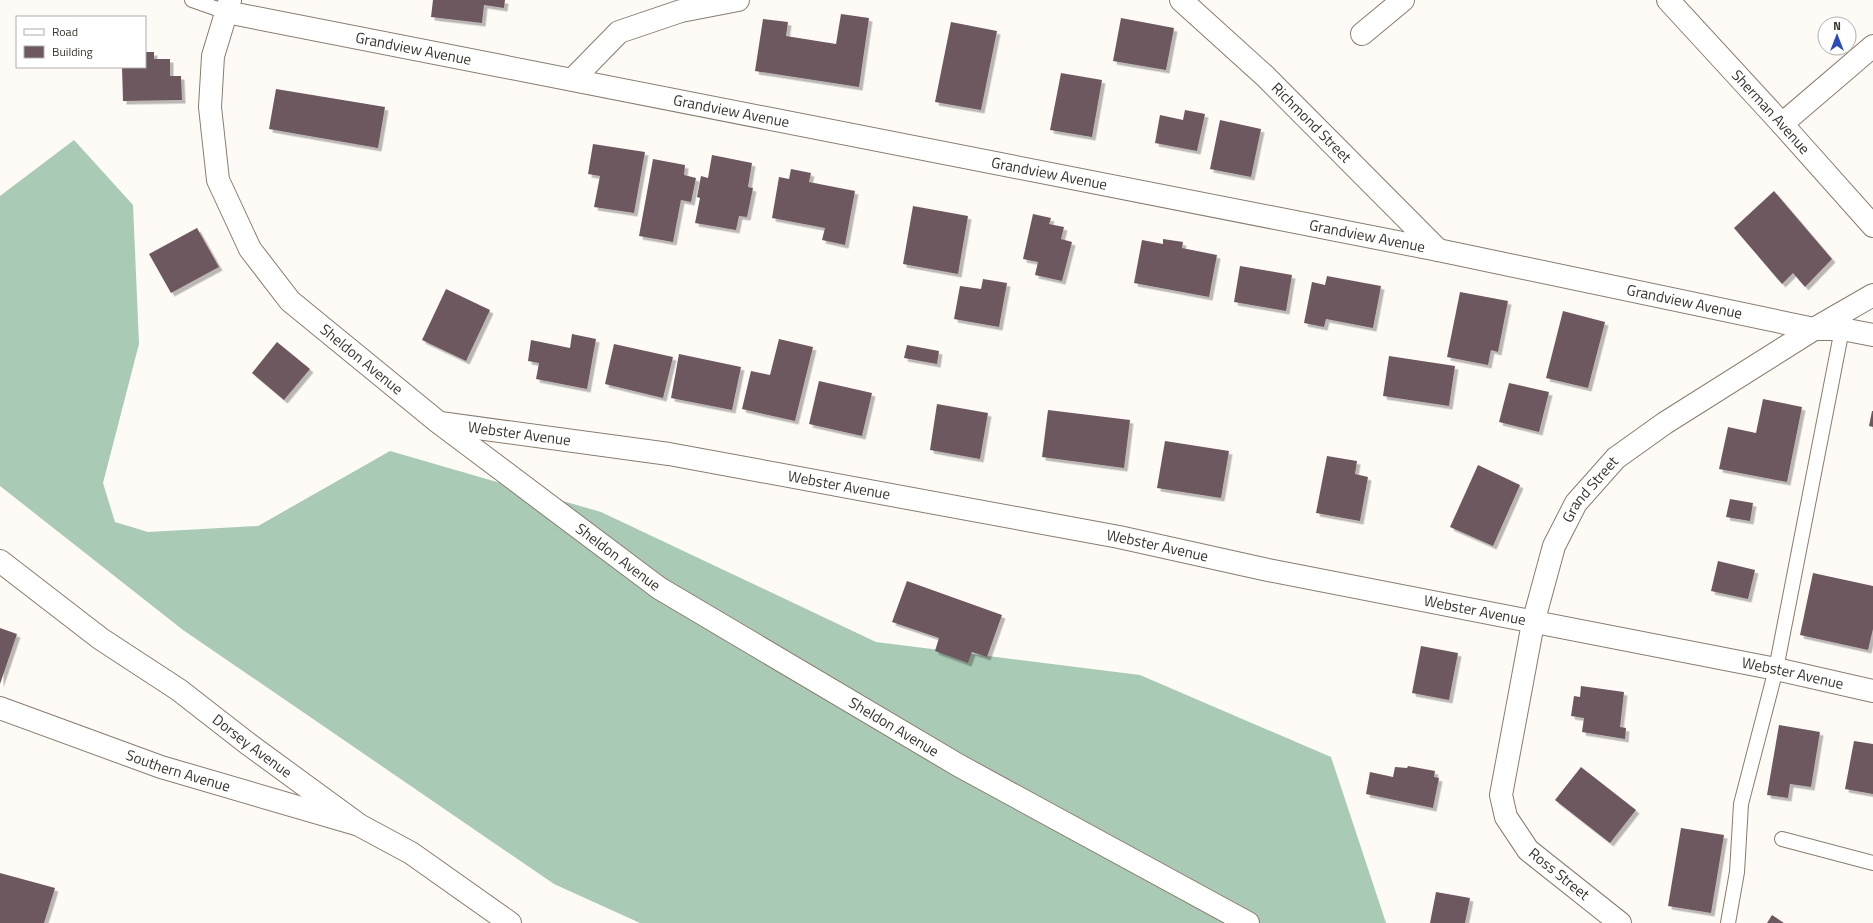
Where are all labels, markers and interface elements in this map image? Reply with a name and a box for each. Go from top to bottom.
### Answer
legend [16,16,146,68]
north arrow [1817,16,1857,56]
text: N [1833,18,1841,34]
text: Road [52,22,78,41]
street label: Grandview Avenue [354,26,473,71]
text: Building [52,42,93,61]
street label: Sherman Avenue [1726,64,1816,159]
street label: Richmond Street [1266,77,1358,168]
street label: Grandview Avenue [671,88,791,133]
street label: Grandview Avenue [989,151,1109,196]
street label: Grandview Avenue [1307,213,1427,258]
street label: Grandview Avenue [1625,278,1745,325]
street label: Sheldon Avenue [315,318,408,400]
street label: Webster Avenue [466,415,572,452]
street label: Grand Street [1556,450,1624,526]
street label: Webster Avenue [786,464,892,506]
street label: Sheldon Avenue [571,517,666,596]
street label: Webster Avenue [1105,523,1211,567]
street label: Webster Avenue [1422,589,1528,631]
street label: Webster Avenue [1740,651,1846,695]
street label: Sheldon Avenue [844,691,943,762]
street label: Dorsey Avenue [208,708,297,783]
street label: Southern Avenue [123,743,233,798]
street label: Ross Street [1524,842,1595,906]

